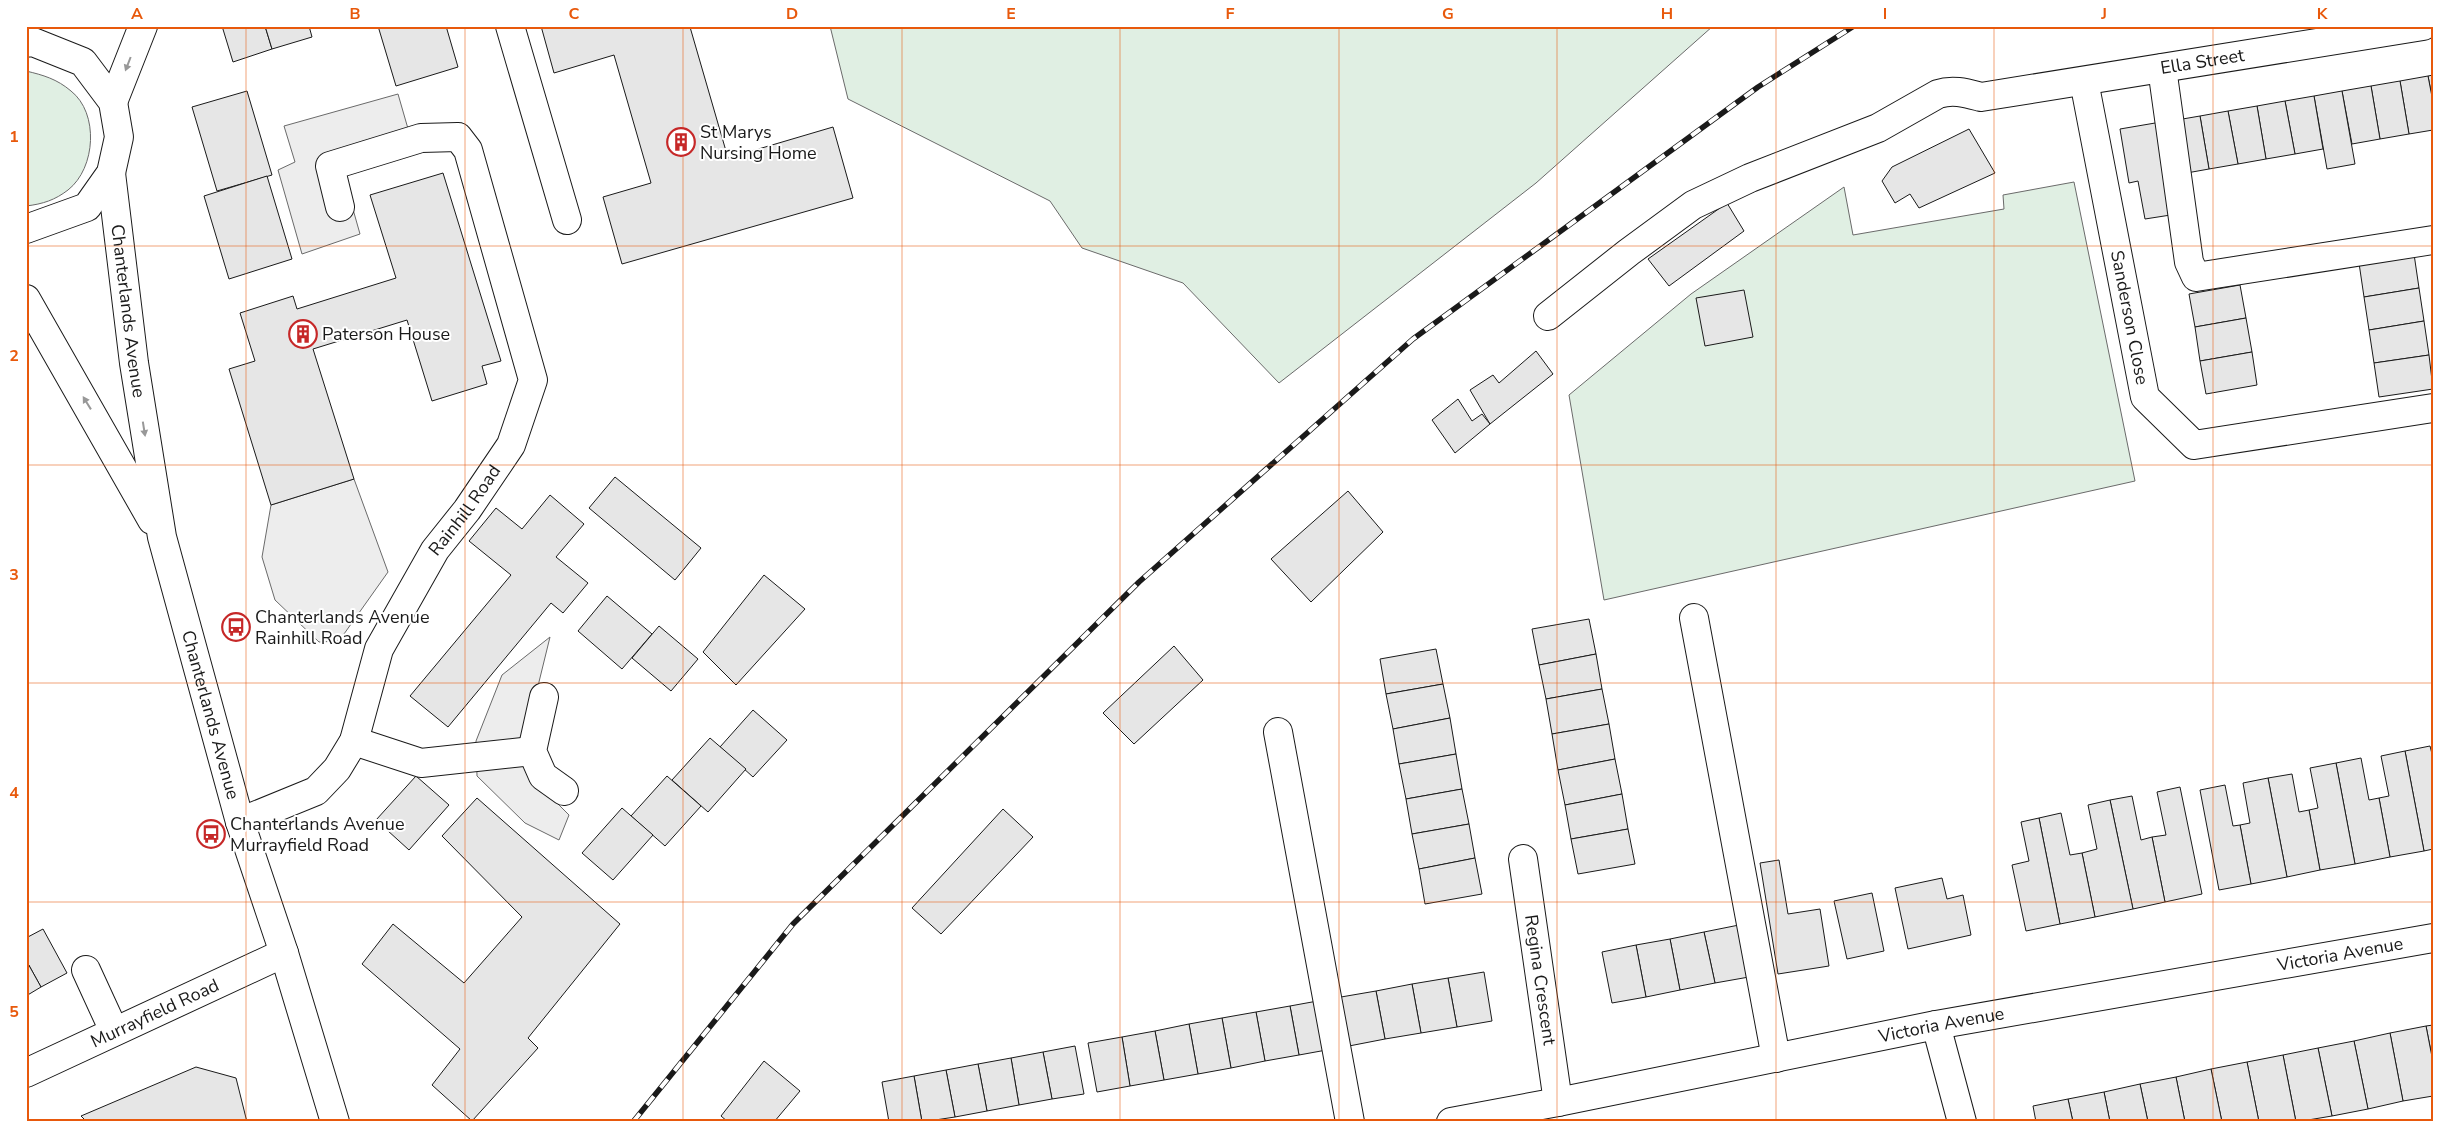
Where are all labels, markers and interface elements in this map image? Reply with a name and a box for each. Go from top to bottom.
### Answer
text: A [131,3,143,25]
text: B [349,3,361,25]
text: C [569,3,580,25]
text: D [786,3,798,25]
text: E [1006,3,1016,25]
text: F [1226,3,1235,25]
text: G [1442,3,1454,25]
text: H [1661,3,1673,25]
text: I [1883,3,1887,25]
text: J [2100,3,2107,25]
text: K [2317,3,2329,25]
street label: Ella Street [2159,43,2247,80]
one-way arrow [124,57,132,72]
place label: St Marys Nursing Home [700,120,817,165]
text: 1 [9,126,19,148]
building icon: St Marys Nursing Home [666,127,696,157]
street label: Chanterlands Avenue [105,223,151,399]
street label: Sanderson Close [2105,248,2154,387]
building icon: Paterson House [288,319,318,349]
place label: Paterson House [322,322,450,346]
text: 2 [9,345,19,367]
one-way arrow [82,396,91,409]
one-way arrow [141,422,149,438]
street label: Rainhill Road [423,460,506,561]
text: 3 [9,564,19,586]
place label: Chanterlands Avenue Rainhill Road [255,605,429,650]
bus stop icon: Chanterlands Avenue Rainhill Road [221,612,251,642]
street label: Chanterlands Avenue [176,627,245,802]
text: 4 [9,782,19,804]
place label: Chanterlands Avenue Murrayfield Road [230,812,404,857]
bus stop icon: Chanterlands Avenue Murrayfield Road [196,819,226,849]
street label: Regina Crescent [1519,913,1562,1047]
street label: Victoria Avenue [2274,931,2405,977]
street label: Murrayfield Road [87,973,223,1053]
text: 5 [9,1001,19,1023]
street label: Victoria Avenue [1876,1001,2006,1049]

